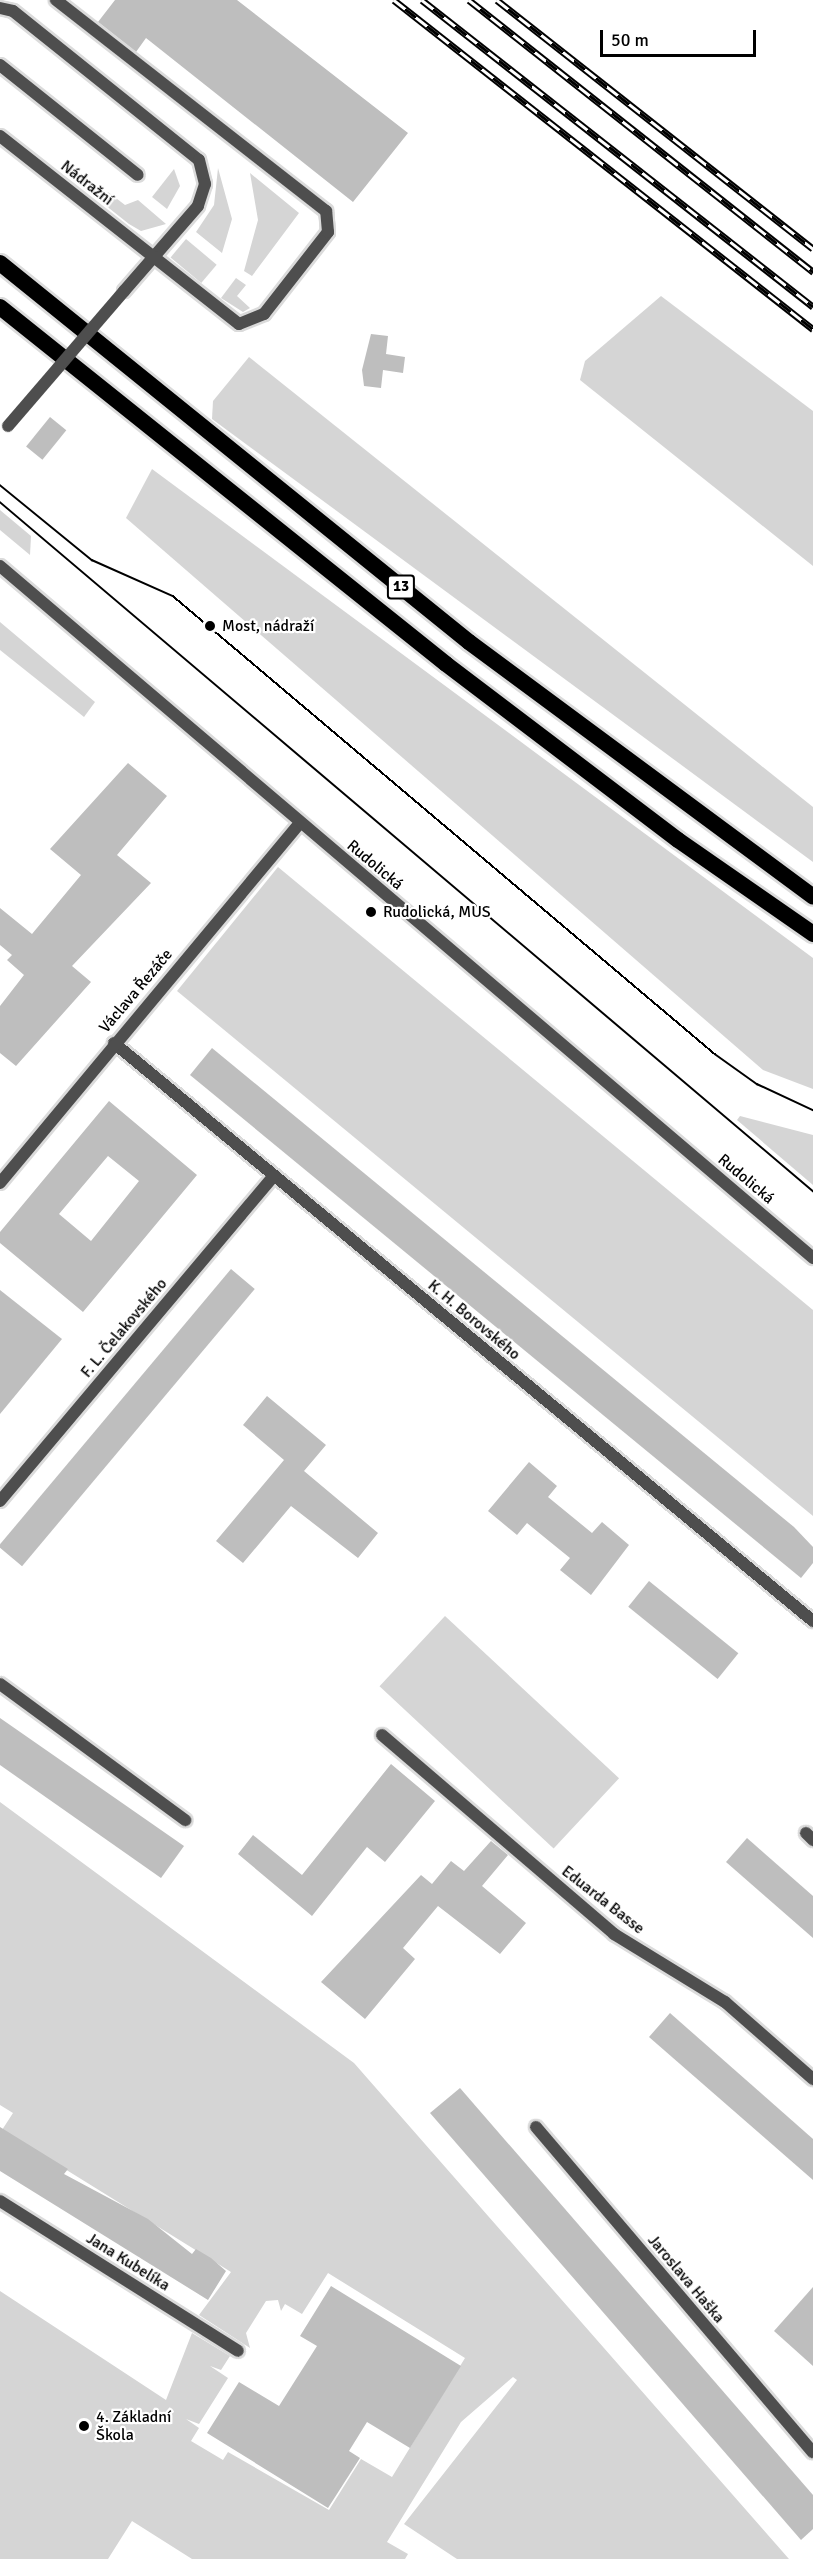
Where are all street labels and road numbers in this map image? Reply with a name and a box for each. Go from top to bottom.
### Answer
street label: Nádražní [57,157,117,209]
road number: 13 [386,575,416,599]
street label: Rudolická [343,836,407,894]
street label: Václava Řezáče [95,945,177,1037]
street label: Rudolická [714,1150,778,1208]
street label: F. L. Čelakovského [77,1274,171,1382]
street label: K. H. Borovského [424,1276,524,1364]
street label: Eduarda Basse [558,1862,648,1938]
street label: Jana Kubelíka [83,2229,173,2295]
street label: Jaroslava Haška [644,2231,728,2327]

